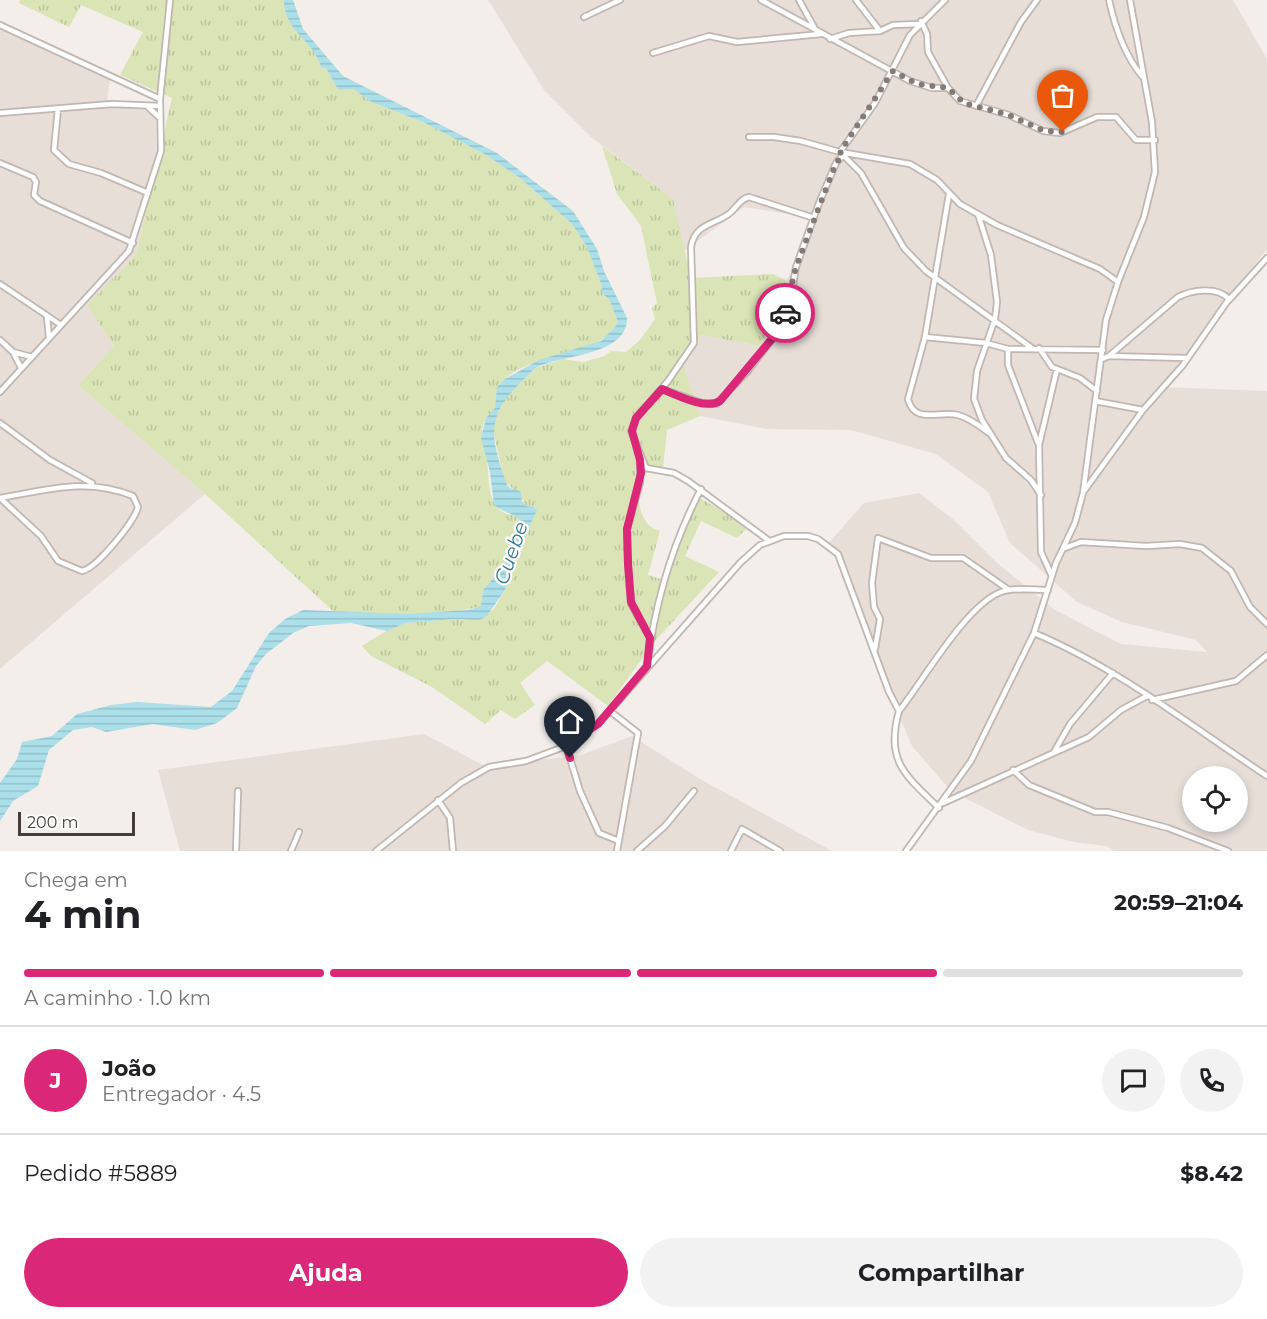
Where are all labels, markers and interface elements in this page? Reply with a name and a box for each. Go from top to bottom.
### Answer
pin [1037,70,1088,132]
icon: bag [1046,79,1079,112]
courier [755,283,815,343]
icon: car [769,297,802,330]
water label: Cuebe [489,518,533,588]
pin [544,696,595,758]
icon: home [553,705,586,738]
map controls [1182,766,1248,832]
button: locate [1182,766,1248,832]
scale bar [18,809,135,836]
text: 200 m [27,813,78,832]
text: Chega em [24,868,128,892]
text: 20:59–21:04 [1114,889,1243,916]
text: 4 min [24,890,142,938]
text: A caminho · 1.0 km [24,986,211,1010]
button: chat [1102,1049,1165,1112]
button: phone [1180,1049,1243,1112]
text: João [102,1055,156,1082]
text: J [50,1067,61,1094]
text: Entregador · 4.5 [102,1082,261,1106]
text: Pedido #5889 [24,1160,177,1187]
text: $8.42 [1180,1160,1243,1187]
button: Ajuda [24,1238,628,1307]
button: Compartilhar [640,1238,1243,1307]

